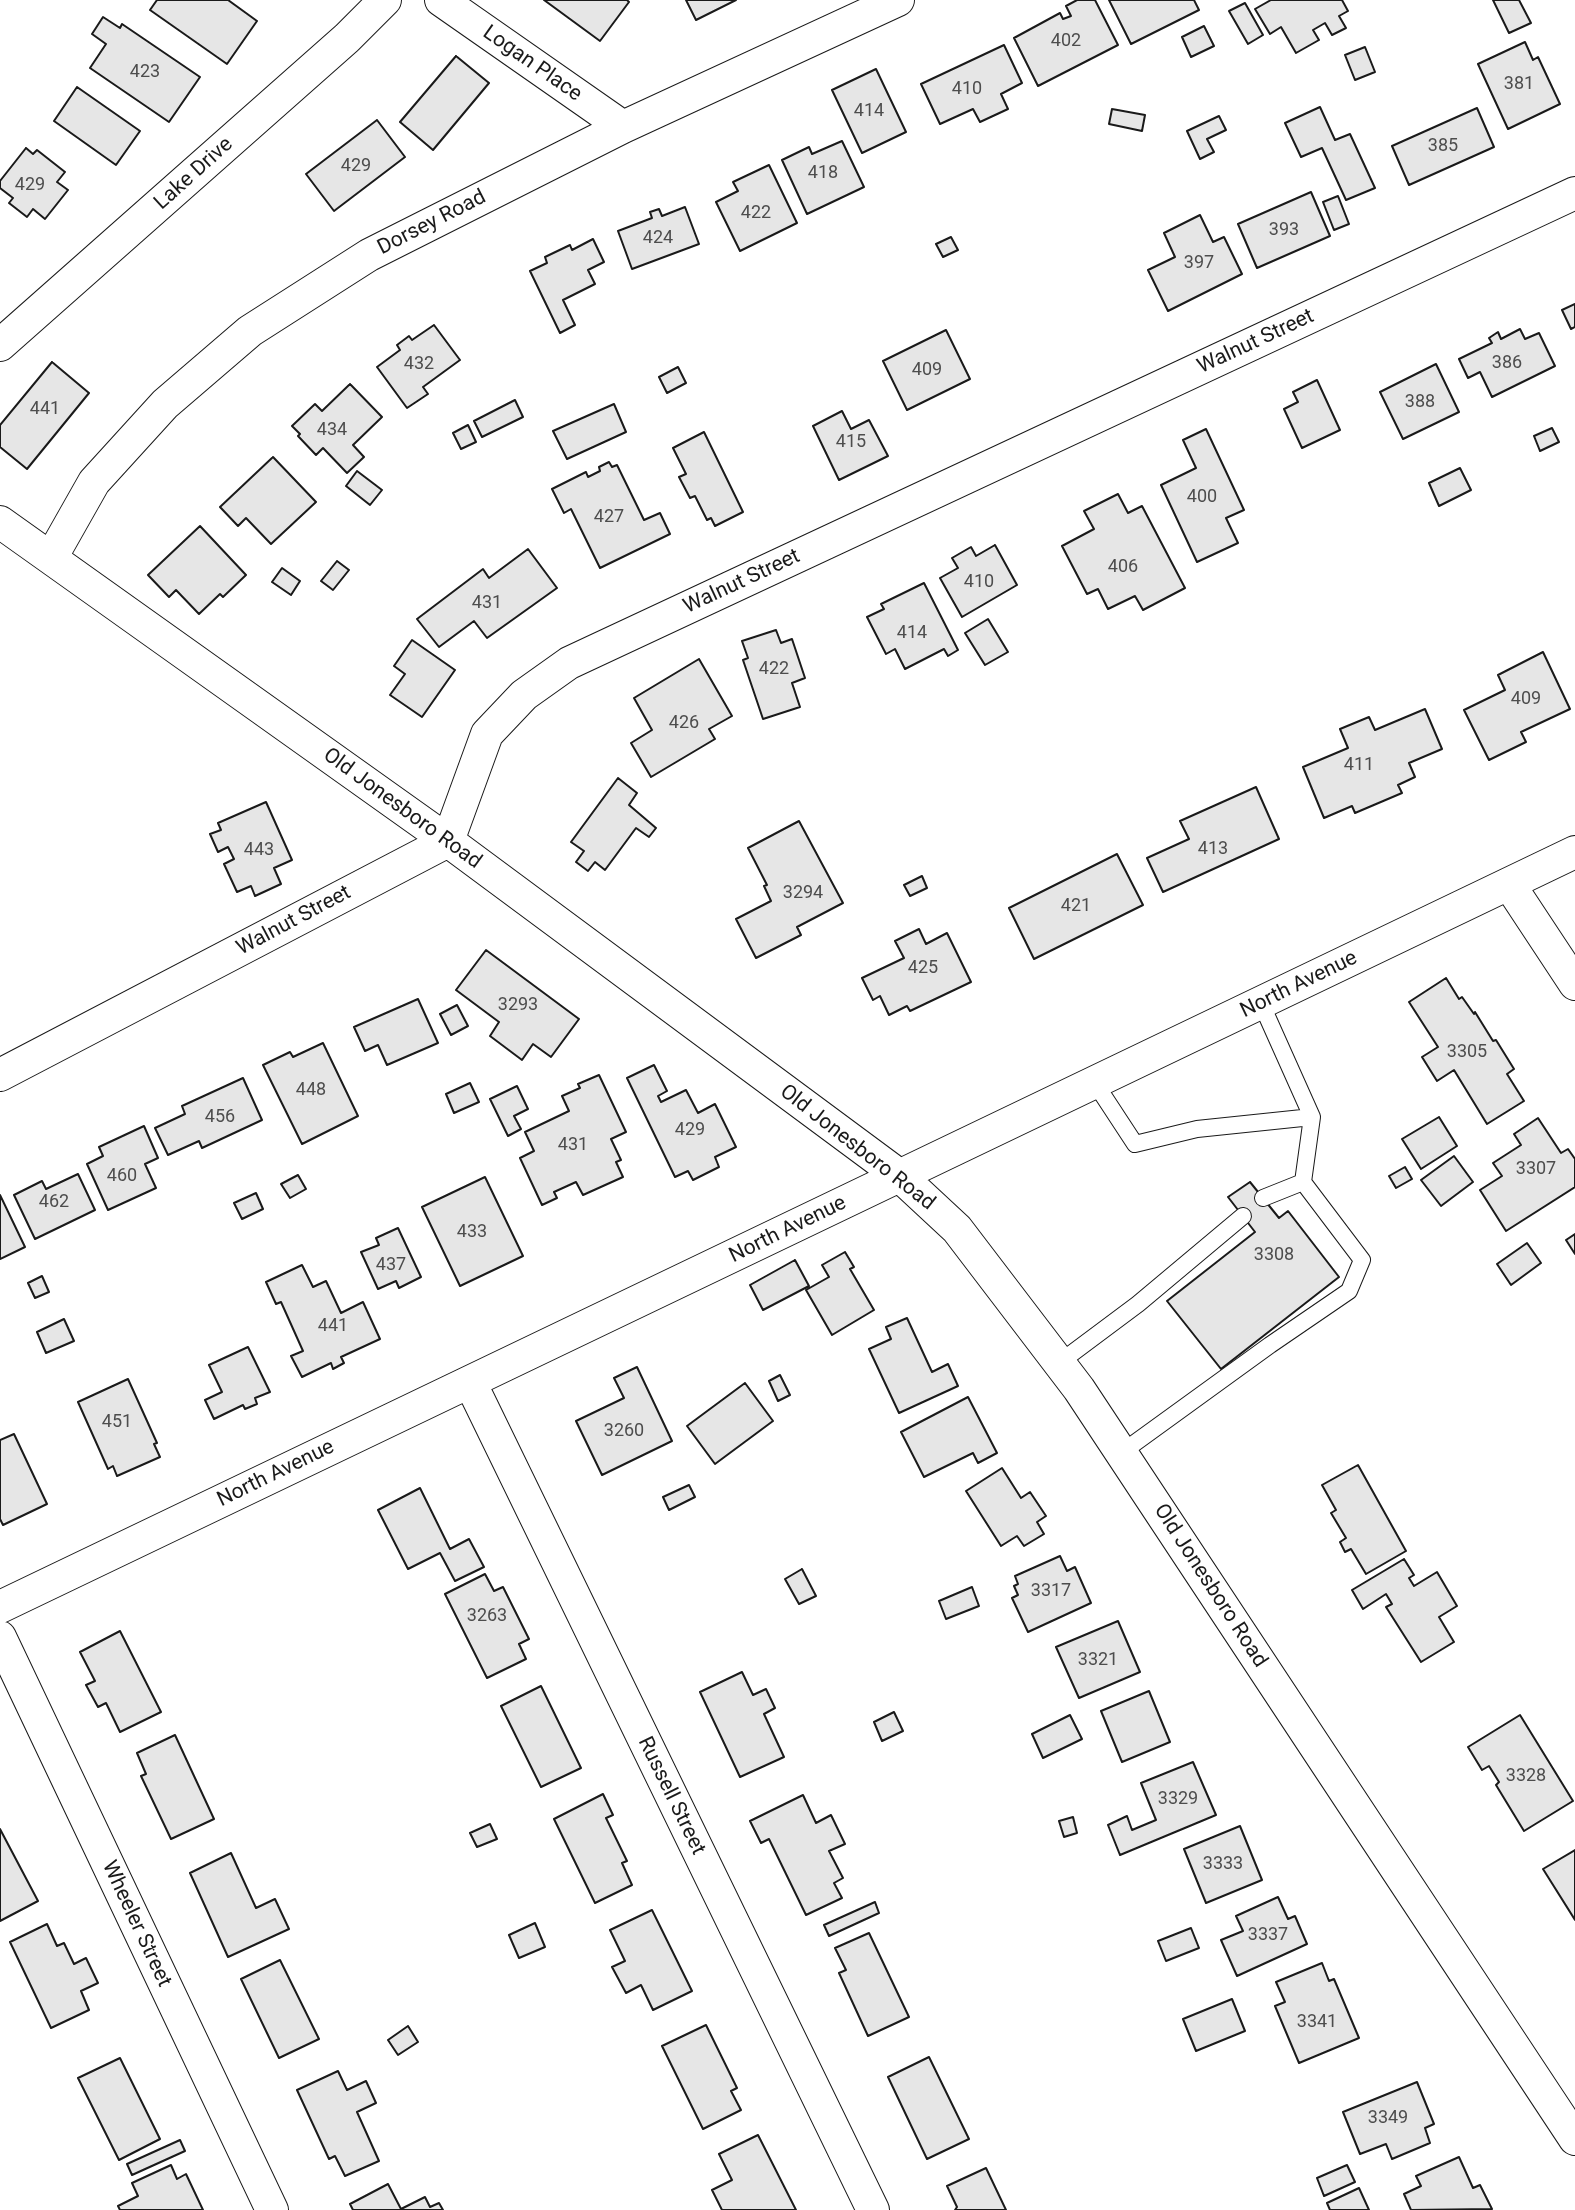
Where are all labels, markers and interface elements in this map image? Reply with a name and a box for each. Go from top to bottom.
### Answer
street label: Logan Place [478,21,586,107]
house number: 402 [1051,30,1081,52]
house number: 423 [130,61,160,83]
house number: 381 [1504,73,1534,95]
house number: 410 [952,78,982,100]
house number: 414 [854,100,884,122]
street label: Lake Drive [150,132,238,216]
house number: 385 [1428,135,1458,157]
house number: 429 [341,155,371,177]
house number: 418 [808,162,838,184]
house number: 429 [15,174,45,196]
street label: Dorsey Road [374,185,490,261]
house number: 422 [741,202,771,224]
house number: 393 [1269,219,1299,241]
house number: 424 [643,227,673,249]
house number: 397 [1184,252,1214,274]
street label: Walnut Street [1194,304,1318,380]
house number: 386 [1492,352,1522,374]
house number: 432 [404,353,434,375]
house number: 409 [912,359,942,381]
house number: 388 [1405,391,1435,413]
house number: 441 [30,398,60,420]
house number: 434 [317,419,347,441]
house number: 415 [836,431,866,453]
house number: 400 [1187,486,1217,508]
house number: 427 [594,506,624,528]
street label: Walnut Street [680,544,804,620]
house number: 406 [1108,556,1138,578]
house number: 410 [964,571,994,593]
house number: 431 [472,592,502,614]
house number: 414 [897,622,927,644]
house number: 422 [759,658,789,680]
house number: 409 [1511,688,1541,710]
house number: 426 [669,712,699,734]
street label: Old Jonesboro Road [318,743,486,875]
house number: 411 [1344,754,1374,776]
house number: 413 [1198,838,1228,860]
house number: 443 [244,839,274,861]
street label: Walnut Street [233,880,355,962]
house number: 3294 [783,882,823,904]
house number: 421 [1061,895,1091,917]
street label: North Avenue [1236,946,1362,1024]
house number: 425 [908,957,938,979]
house number: 3293 [498,994,538,1016]
house number: 3305 [1447,1041,1487,1063]
house number: 448 [296,1079,326,1101]
street label: Old Jonesboro Road [774,1080,940,1216]
house number: 456 [205,1106,235,1128]
house number: 429 [675,1119,705,1141]
house number: 431 [558,1134,588,1156]
house number: 3307 [1516,1158,1556,1180]
house number: 460 [107,1165,137,1187]
house number: 462 [39,1191,69,1213]
street label: North Avenue [725,1191,851,1269]
house number: 433 [457,1221,487,1243]
house number: 3308 [1254,1244,1294,1266]
house number: 437 [376,1254,406,1276]
house number: 441 [318,1315,348,1337]
house number: 451 [102,1411,132,1433]
house number: 3260 [604,1420,644,1442]
street label: North Avenue [213,1435,339,1513]
street label: Old Jonesboro Road [1148,1500,1272,1672]
house number: 3317 [1031,1580,1071,1602]
house number: 3263 [467,1605,507,1627]
house number: 3321 [1078,1649,1118,1671]
street label: Russell Street [632,1733,710,1859]
house number: 3328 [1506,1765,1546,1787]
house number: 3329 [1158,1788,1198,1810]
house number: 3333 [1203,1853,1243,1875]
street label: Wheeler Street [96,1857,176,1991]
house number: 3337 [1248,1924,1288,1946]
house number: 3341 [1297,2011,1337,2033]
house number: 3349 [1368,2107,1408,2129]

